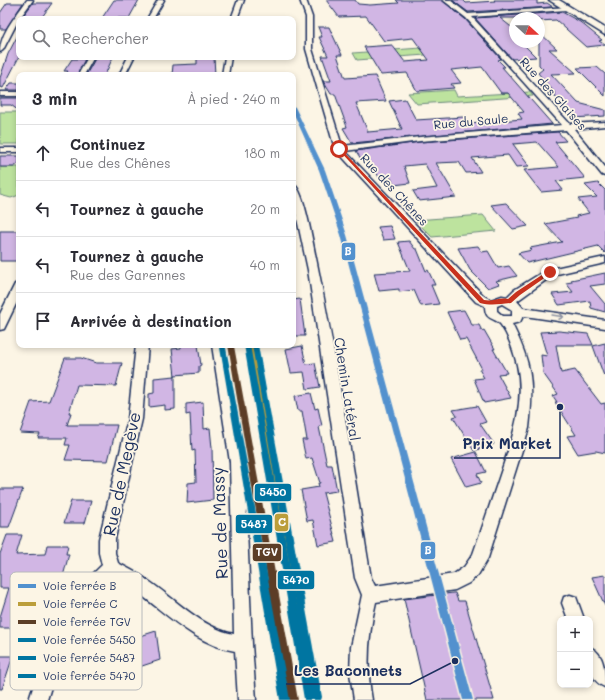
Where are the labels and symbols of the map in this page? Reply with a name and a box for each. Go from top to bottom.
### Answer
north arrow [509,12,545,48]
street label: Rue des Glaises [517,54,591,133]
street label: Rue du Saule [433,110,509,132]
route start [330,140,348,158]
street label: Rue des Chênes [357,150,432,229]
line badge: B [341,242,356,261]
text: B [344,243,352,258]
route end [541,263,559,281]
one-way arrow [551,313,564,321]
street label: Chemin Latéral [330,336,365,442]
street label: Rue de Megève [97,410,145,538]
callout: Prix Market [454,431,560,458]
text: Prix Market [462,433,552,453]
street label: Rue de Massy [206,466,232,580]
line badge: 5450 [254,483,292,502]
text: 5450 [260,484,286,499]
line badge: C [274,513,289,532]
line badge: 5487 [235,514,273,534]
text: C [278,514,286,529]
text: 5487 [241,516,267,531]
line badge: B [420,541,436,560]
text: B [424,542,432,557]
line badge: TGV [252,543,282,562]
text: TGV [256,544,278,559]
line badge: 5470 [277,570,315,590]
legend [10,572,142,690]
text: 5470 [283,572,309,587]
text: Voie ferrée B [43,578,117,593]
text: Voie ferrée C [43,596,118,611]
text: Voie ferrée TGV [43,614,131,629]
text: Voie ferrée 5450 [43,632,136,647]
text: Voie ferrée 5487 [43,650,135,665]
callout: Les Baconnets [286,657,410,684]
text: Les Baconnets [294,660,402,680]
text: Voie ferrée 5470 [43,668,136,683]

